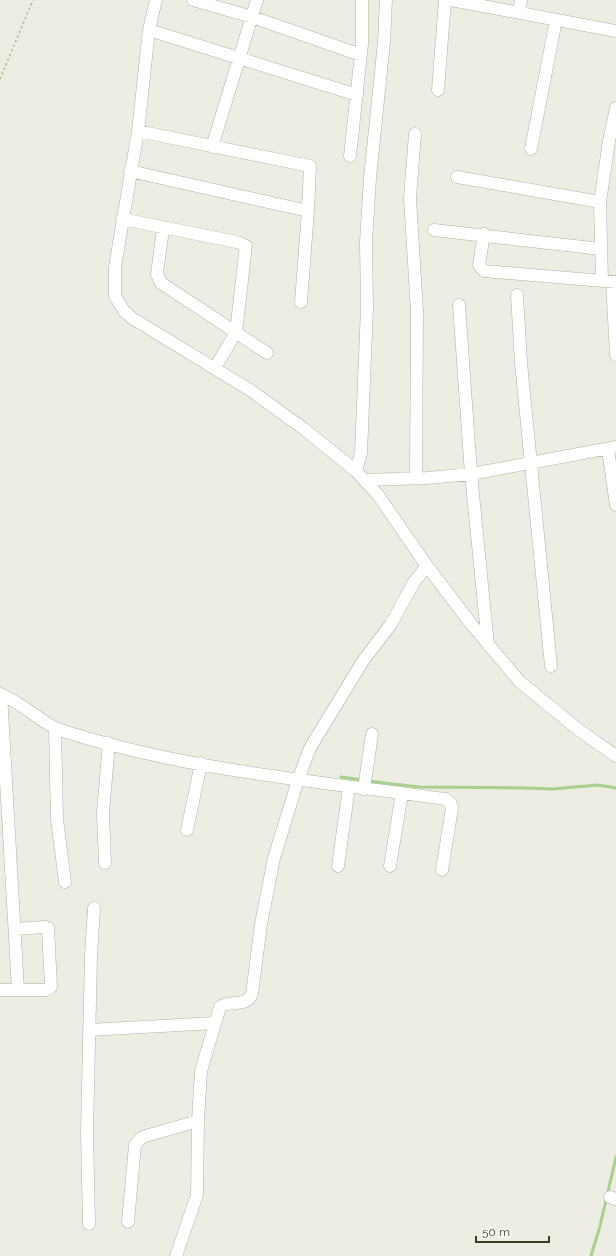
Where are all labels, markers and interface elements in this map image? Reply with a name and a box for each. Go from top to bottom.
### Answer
scale bar [476,1218,549,1244]
text: 50 m [482,1225,510,1239]

